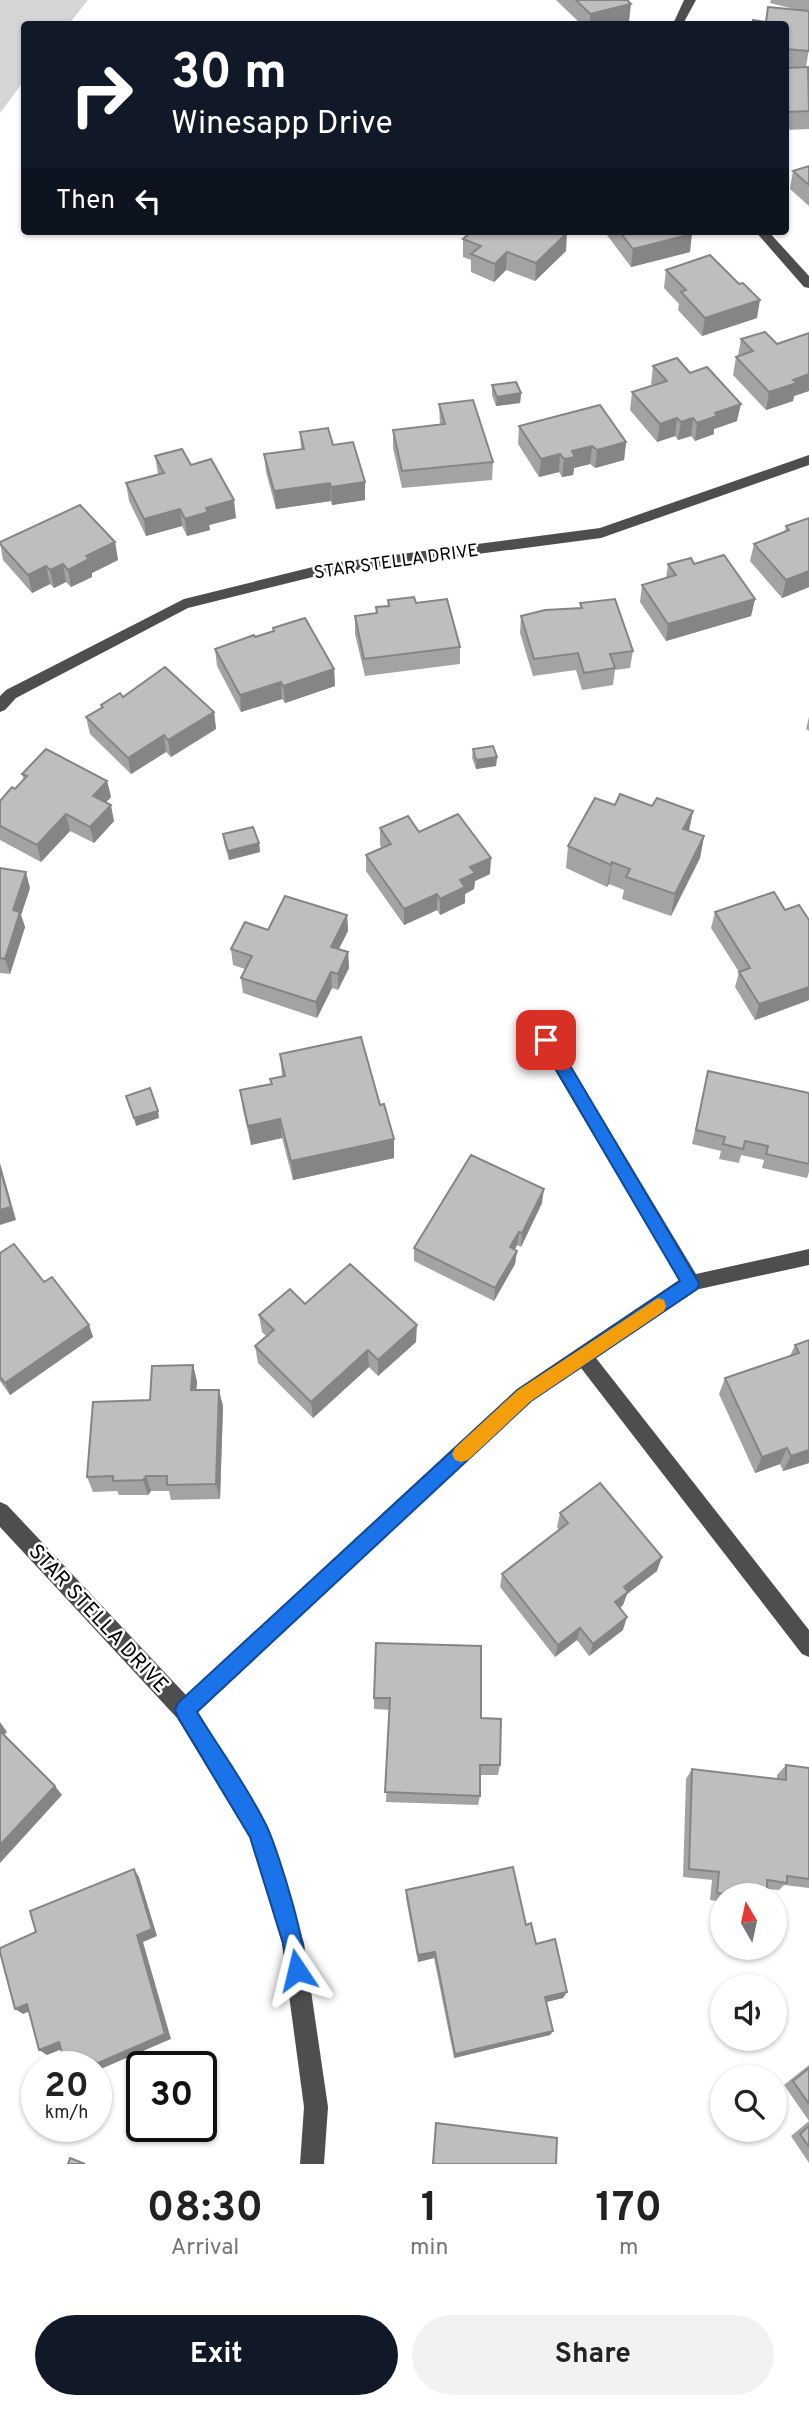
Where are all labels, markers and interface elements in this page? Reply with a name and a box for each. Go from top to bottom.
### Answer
text: 30 m [171,44,287,106]
icon: right [56,49,147,140]
text: Winesapp Drive [171,105,393,145]
icon: left [129,182,167,220]
text: Then [56,185,115,218]
street label: STAR STELLA DRIVE [312,540,480,585]
pin [516,1010,576,1070]
icon: arrive [527,1021,565,1059]
street label: STAR STELLA DRIVE [22,1539,174,1699]
north arrow [710,1883,788,1960]
map controls [710,1883,787,2142]
position arrow [260,1933,334,2007]
button: sound [710,1974,787,2051]
speed limit sign: 30 [126,2051,217,2142]
text: 20 [44,2065,89,2109]
button: search [710,2065,787,2142]
text: km/h [45,2102,88,2125]
text: 08:30 [147,2183,263,2236]
text: 1 [421,2183,438,2236]
text: 170 [595,2183,662,2236]
text: Arrival [171,2234,239,2263]
text: min [410,2234,448,2263]
text: m [619,2234,638,2263]
button: Exit [35,2315,398,2395]
button: Share [412,2315,774,2395]

